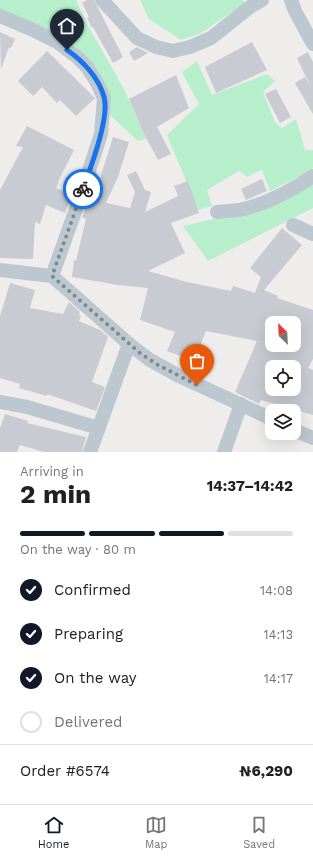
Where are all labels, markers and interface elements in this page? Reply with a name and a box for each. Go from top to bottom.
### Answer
pin [50,9,84,50]
icon: home [56,15,78,37]
courier [63,169,103,209]
icon: bike [72,178,94,200]
north arrow [265,316,301,352]
map controls [265,316,301,440]
pin [180,344,214,385]
icon: bag [186,350,208,372]
button: locate [265,360,301,396]
button: layers [265,404,301,440]
text: Arriving in [20,464,84,479]
text: 14:37–14:42 [207,477,293,495]
text: 2 min [20,479,91,509]
text: On the way · 80 m [20,542,136,557]
icon: check [20,579,42,601]
text: Confirmed [54,581,131,599]
text: 14:08 [260,583,293,598]
icon: check [20,623,42,645]
text: Preparing [54,625,123,643]
text: 14:13 [263,627,293,642]
icon: check [20,667,42,689]
text: On the way [54,669,136,687]
text: 14:17 [264,671,293,686]
text: Delivered [54,713,122,731]
text: Order #6574 [20,762,110,780]
text: ₦6,290 [239,762,293,780]
tab: Home [38,814,69,851]
tab: Map [145,814,167,851]
tab: Saved [243,814,275,851]

